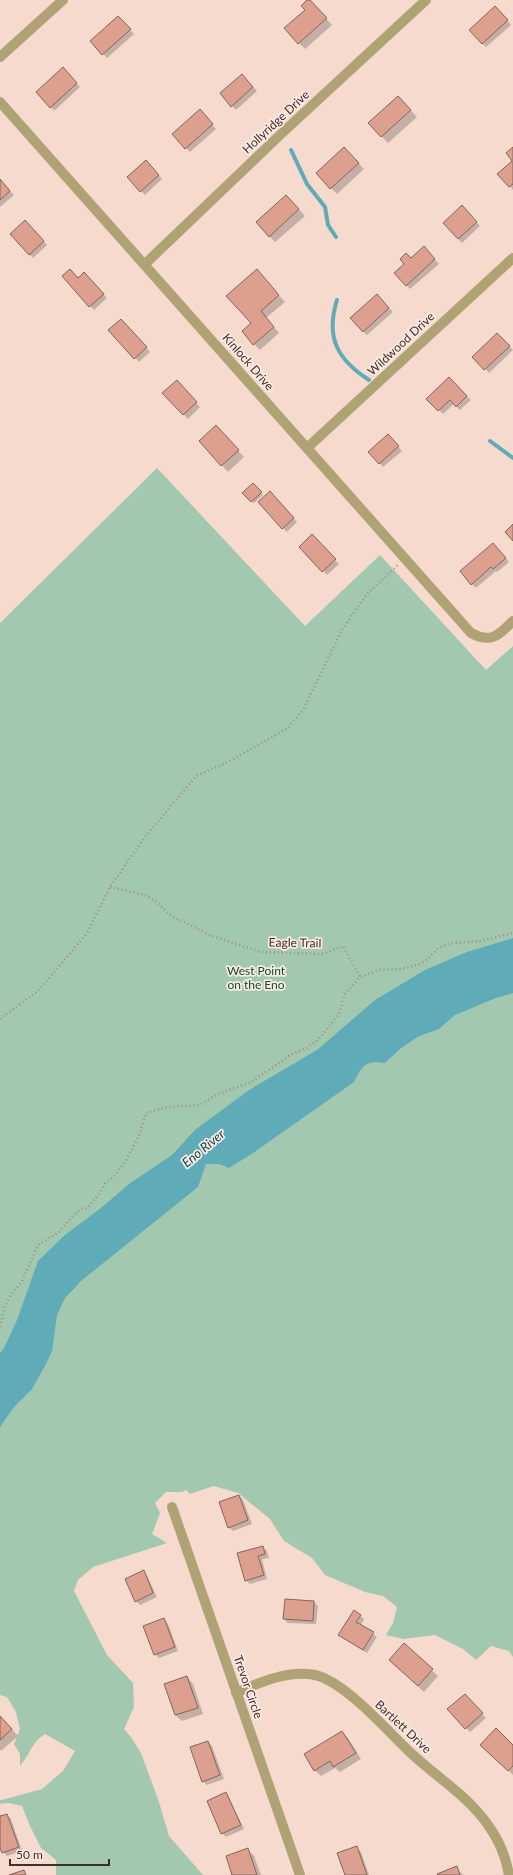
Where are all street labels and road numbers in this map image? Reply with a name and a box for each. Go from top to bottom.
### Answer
street label: Hollyridge Drive [239,87,312,156]
street label: Wildwood Drive [364,309,437,379]
street label: Kinlock Drive [220,330,277,393]
street label: Eagle Trail [269,935,321,950]
street label: Trevor Circle [231,1653,266,1720]
street label: Bartlett Drive [372,1697,435,1756]

